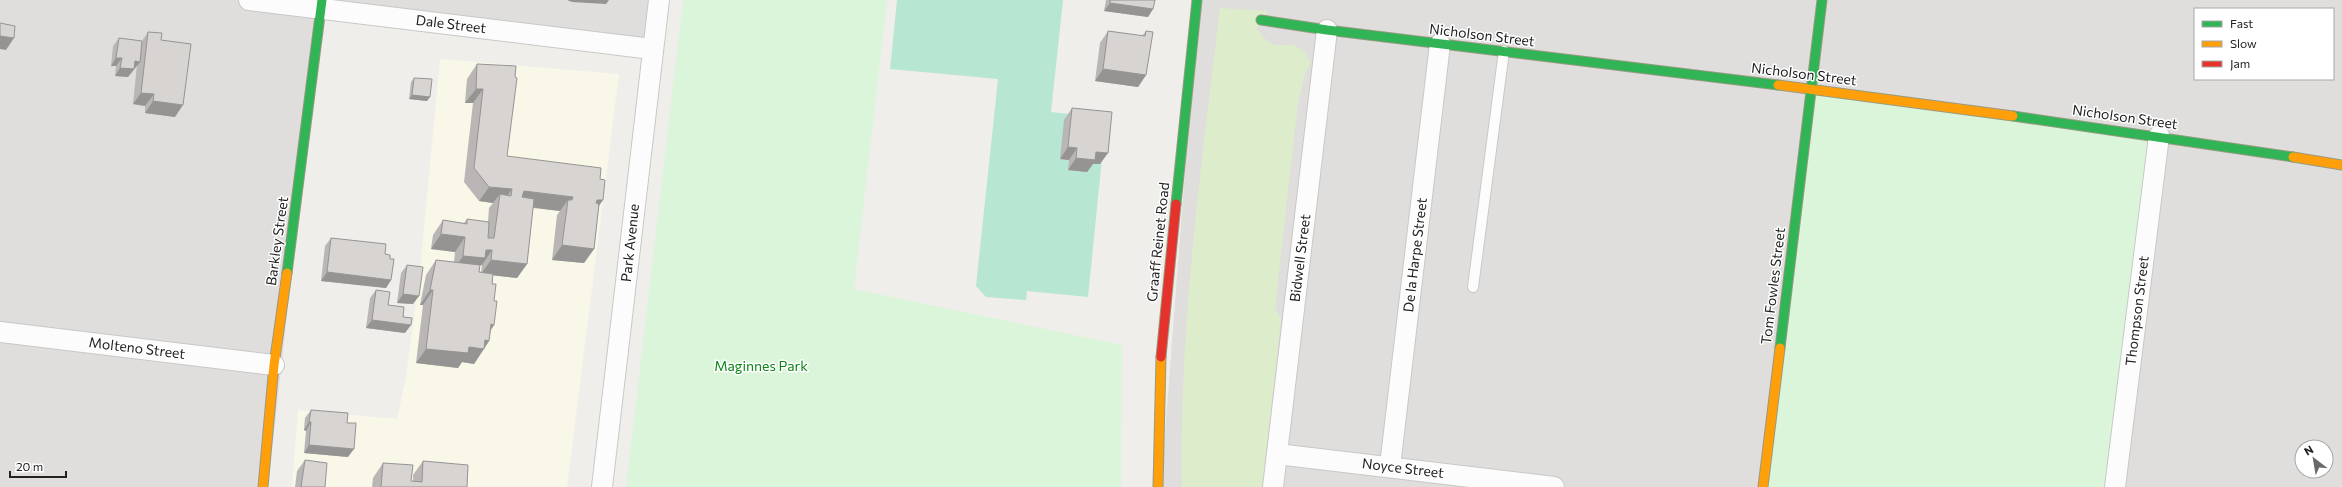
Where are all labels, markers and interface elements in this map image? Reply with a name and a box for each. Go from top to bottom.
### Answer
legend [2194,8,2334,80]
street label: Dale Street [415,11,488,36]
text: Fast [2230,16,2253,30]
street label: Nicholson Street [1428,20,1536,49]
text: Slow [2230,36,2257,50]
text: Jam [2230,56,2250,71]
street label: Nicholson Street [1750,59,1858,88]
street label: Nicholson Street [2071,101,2179,132]
street label: Graaff Reinet Road [1143,181,1172,303]
street label: Barkley Street [262,195,291,287]
street label: De la Harpe Street [1399,196,1430,313]
street label: Park Avenue [617,203,642,283]
street label: Bidwell Street [1286,213,1313,303]
street label: Tom Fowles Street [1757,226,1788,345]
street label: Thompson Street [2121,255,2152,367]
street label: Molteno Street [88,333,186,362]
park label: Maginnes Park [714,357,808,374]
north arrow [2294,439,2334,479]
text: N [2302,442,2315,458]
scale bar [10,453,66,479]
street label: Noyce Street [1361,454,1445,481]
text: 20 m [16,459,43,473]

